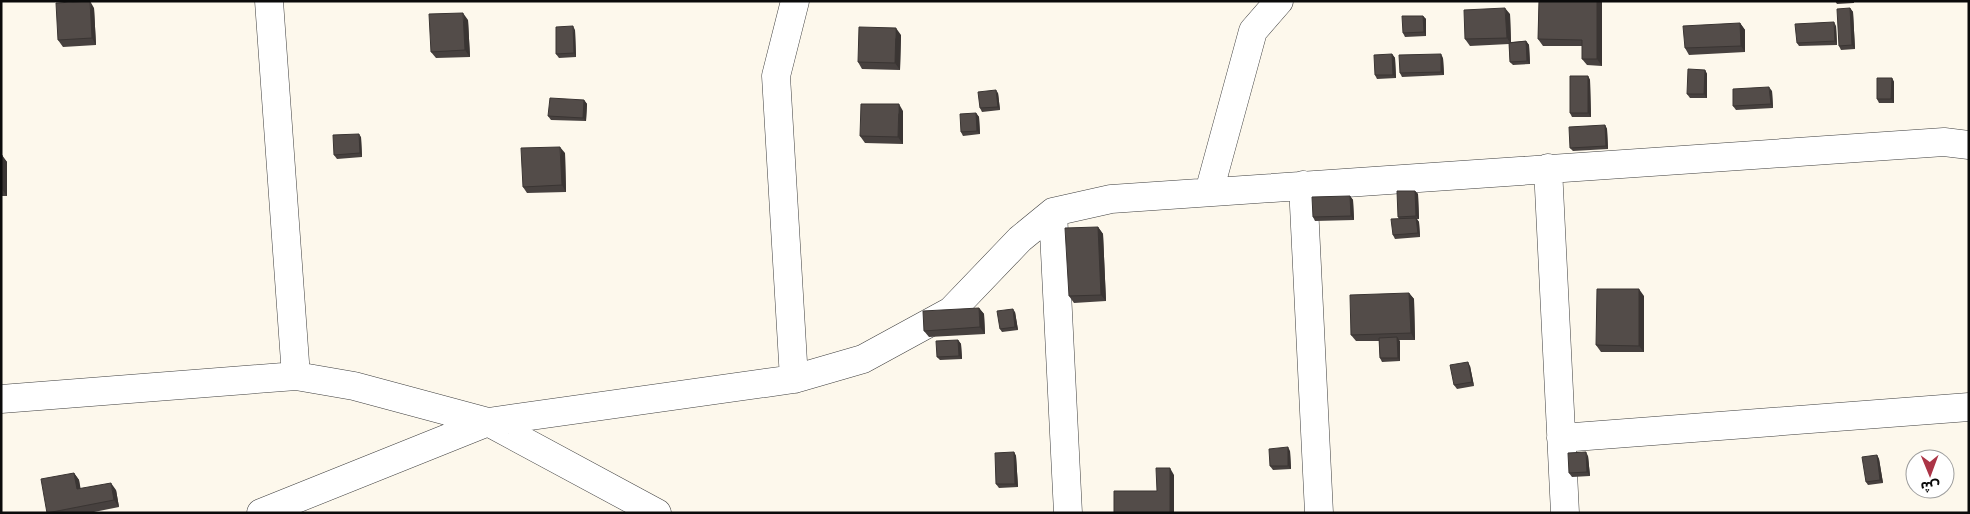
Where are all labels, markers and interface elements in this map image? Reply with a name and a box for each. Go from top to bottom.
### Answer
north arrow [1905,449,1955,499]
text: ش [1920,478,1940,496]

